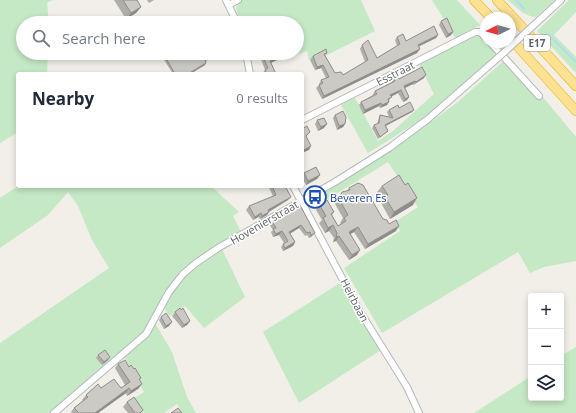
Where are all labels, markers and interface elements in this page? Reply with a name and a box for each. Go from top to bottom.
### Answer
north arrow [480,12,516,48]
search box [16,16,304,60]
icon: search [30,27,52,49]
text: Search here [62,28,146,48]
road number: E17 [524,35,550,51]
street label: Esstraat [373,57,417,89]
text: Nearby [32,87,94,110]
text: 0 results [236,89,288,107]
bus stop icon: Beveren Es [302,184,328,210]
place label: Beveren Es [330,190,387,205]
street label: Hovenierstraat [227,196,301,248]
street label: Heirbaan [337,276,373,324]
map controls [528,293,564,401]
button: + [528,293,564,329]
button: − [528,329,564,365]
button: layers [528,365,564,401]

